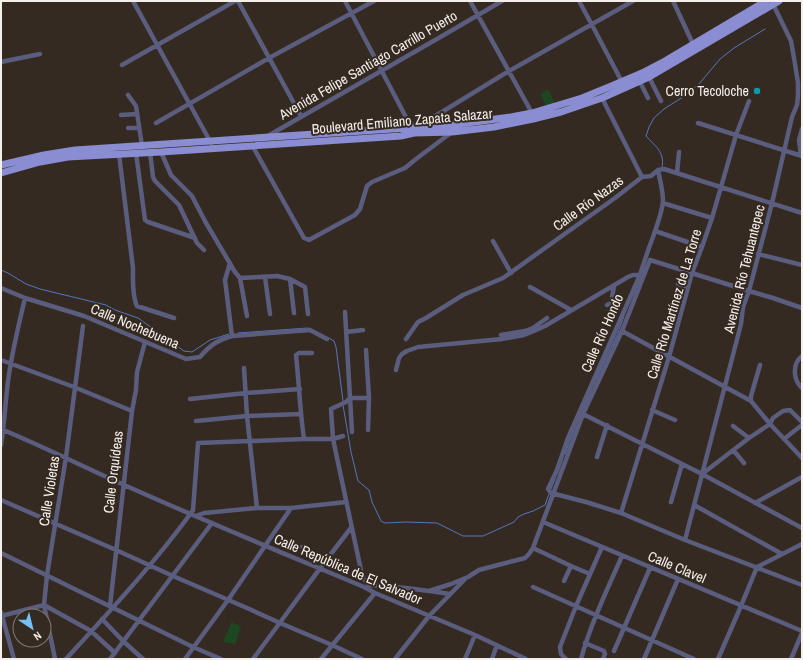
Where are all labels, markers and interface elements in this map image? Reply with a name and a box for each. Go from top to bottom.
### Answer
street label: Avenida Felipe Santiago Carrillo Puerto [275,6,460,124]
place label: Cerro Tecoloche [666,82,749,100]
marker: Cerro Tecoloche [752,86,762,96]
street label: Boulevard Emiliano Zapata Salazar [311,104,493,138]
street label: Calle Río Nazas [549,171,627,235]
street label: Avenida Río Tehuantepec [719,203,769,336]
street label: Calle Río Martínez de La Torre [643,227,705,381]
street label: Calle Río Hondo [577,291,627,375]
street label: Calle Nochebuena [88,299,183,353]
street label: Calle Orquídeas [99,429,127,514]
street label: Calle Violetas [35,454,63,527]
street label: Calle República de El Salvador [271,530,425,608]
street label: Calle Clavel [645,547,709,587]
north arrow [12,608,52,648]
text: N [31,629,44,644]

